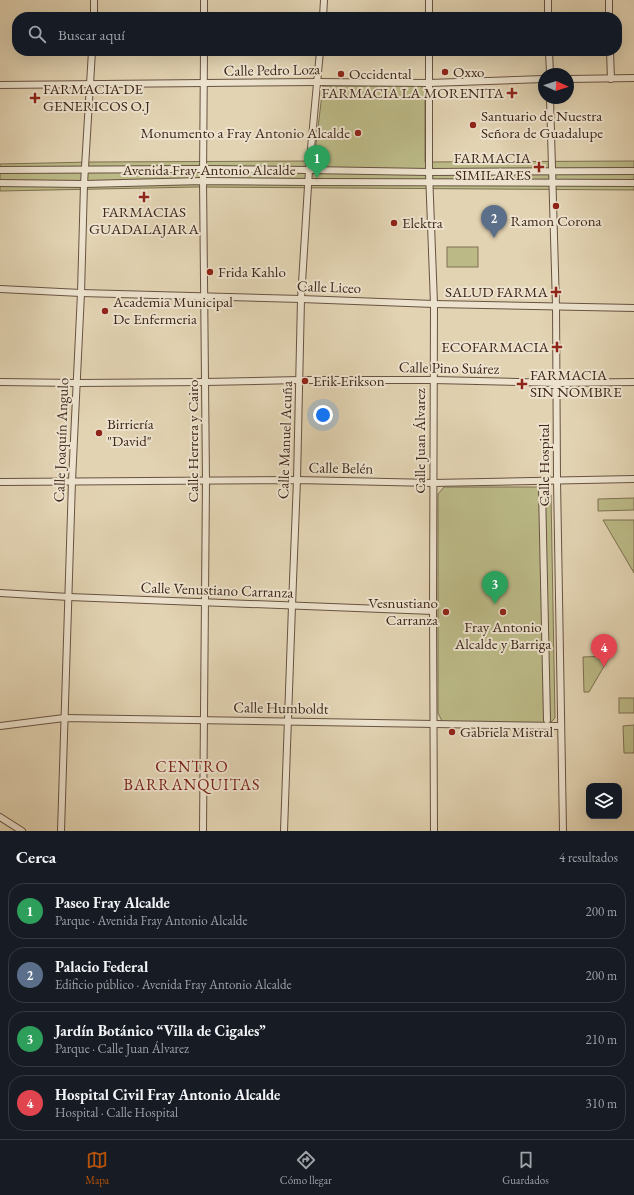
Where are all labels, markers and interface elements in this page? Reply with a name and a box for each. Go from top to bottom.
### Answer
search box [12,12,622,56]
icon: search [26,23,48,45]
text: Buscar aquí [58,25,125,44]
street label: Calle Pedro Loza [224,59,320,80]
place label: Oxxo [453,62,484,81]
place label: Occidental [349,64,412,83]
marker: Oxxo [440,67,450,77]
north arrow [538,68,574,104]
marker: Occidental [336,69,346,79]
place label: FARMACIA DE GENERICOS O.J [43,79,150,115]
place label: FARMACIA LA MORENITA [321,83,505,102]
marker: FARMACIA LA MORENITA [507,88,517,98]
marker: FARMACIA DE GENERICOS O.J [30,93,40,103]
place label: Santuario de Nuestra Señora de Guadalupe [481,106,603,142]
marker: Santuario de Nuestra Señora de Guadalupe [468,120,478,130]
place label: Monumento a Fray Antonio Alcalde [141,123,350,142]
marker: Monumento a Fray Antonio Alcalde [353,128,363,138]
pin: 1 [304,145,330,178]
place label: FARMACIA SIMILARES [454,148,532,184]
street label: Avenida Fray Antonio Alcalde [122,160,296,179]
marker: FARMACIA SIMILARES [534,162,544,172]
marker: FARMACIAS GUADALAJARA [139,192,149,202]
marker: Ramon Corona [551,201,561,211]
place label: FARMACIAS GUADALAJARA [89,202,200,238]
pin: 2 [481,205,507,238]
place label: Ramon Corona [510,211,602,230]
place label: Elektra [402,213,443,232]
marker: Elektra [389,218,399,228]
place label: Frida Kahlo [218,262,286,281]
marker: Frida Kahlo [205,267,215,277]
street label: Calle Liceo [297,276,361,297]
place label: SALUD FARMA [445,282,549,301]
marker: SALUD FARMA [551,287,561,297]
place label: Academia Municipal De Enfermeria [112,292,233,328]
marker: Academia Municipal De Enfermeria [100,306,110,316]
place label: ECOFARMACIA [441,337,550,356]
marker: ECOFARMACIA [552,342,562,352]
street label: Calle Pino Suárez [399,357,500,378]
place label: FARMACIA SIN NOMBRE [530,365,622,401]
place label: Erik Erikson [313,371,385,390]
marker: Erik Erikson [300,376,310,386]
street label: Calle Joaquín Angulo [49,377,72,503]
marker: FARMACIA SIN NOMBRE [517,379,527,389]
street label: Calle Herrera y Cairo [183,380,202,502]
street label: Calle Manuel Acuña [273,380,296,500]
street label: Calle Juan Álvarez [410,388,429,494]
your location [313,405,333,425]
place label: Birriería "David" [107,414,154,450]
street label: Calle Hospital [534,423,553,506]
marker: Birriería "David" [94,428,104,438]
street label: Calle Belén [308,457,374,478]
pin: 3 [482,571,508,604]
street label: Calle Venustiano Carranza [140,577,294,602]
place label: Vesnustiano Carranza [368,593,438,629]
marker: Vesnustiano Carranza [441,607,451,617]
marker: Fray Antonio Alcalde y Barriga [498,607,508,617]
place label: Fray Antonio Alcalde y Barriga [454,617,551,653]
pin: 4 [591,634,617,667]
street label: Calle Humboldt [233,697,329,718]
place label: Gabriela Mistral [460,722,554,741]
marker: Gabriela Mistral [447,727,457,737]
district label: CENTRO BARRANQUITAS [124,756,261,795]
map controls [586,783,622,819]
button: layers [586,783,622,819]
text: Cerca [16,846,56,868]
text: 4 resultados [559,849,618,866]
text: Paseo Fray Alcalde [55,893,170,912]
text: 1 [27,903,33,920]
text: 200 m [586,903,617,920]
text: Parque · Avenida Fray Antonio Alcalde [55,912,247,929]
text: Palacio Federal [55,957,148,976]
text: 2 [27,967,33,984]
text: 200 m [586,967,617,984]
text: Edificio público · Avenida Fray Antonio Alcalde [55,976,292,993]
text: Jardín Botánico “Villa de Cigales” [55,1021,266,1040]
text: 3 [27,1031,33,1048]
text: 210 m [586,1031,617,1048]
text: Parque · Calle Juan Álvarez [55,1040,189,1057]
text: Hospital Civil Fray Antonio Alcalde [55,1085,280,1104]
text: 4 [27,1095,33,1112]
text: 310 m [586,1095,617,1112]
text: Hospital · Calle Hospital [55,1104,178,1121]
tab: Mapa [85,1149,109,1187]
tab: Cómo llegar [280,1149,332,1187]
tab: Guardados [502,1149,549,1187]

